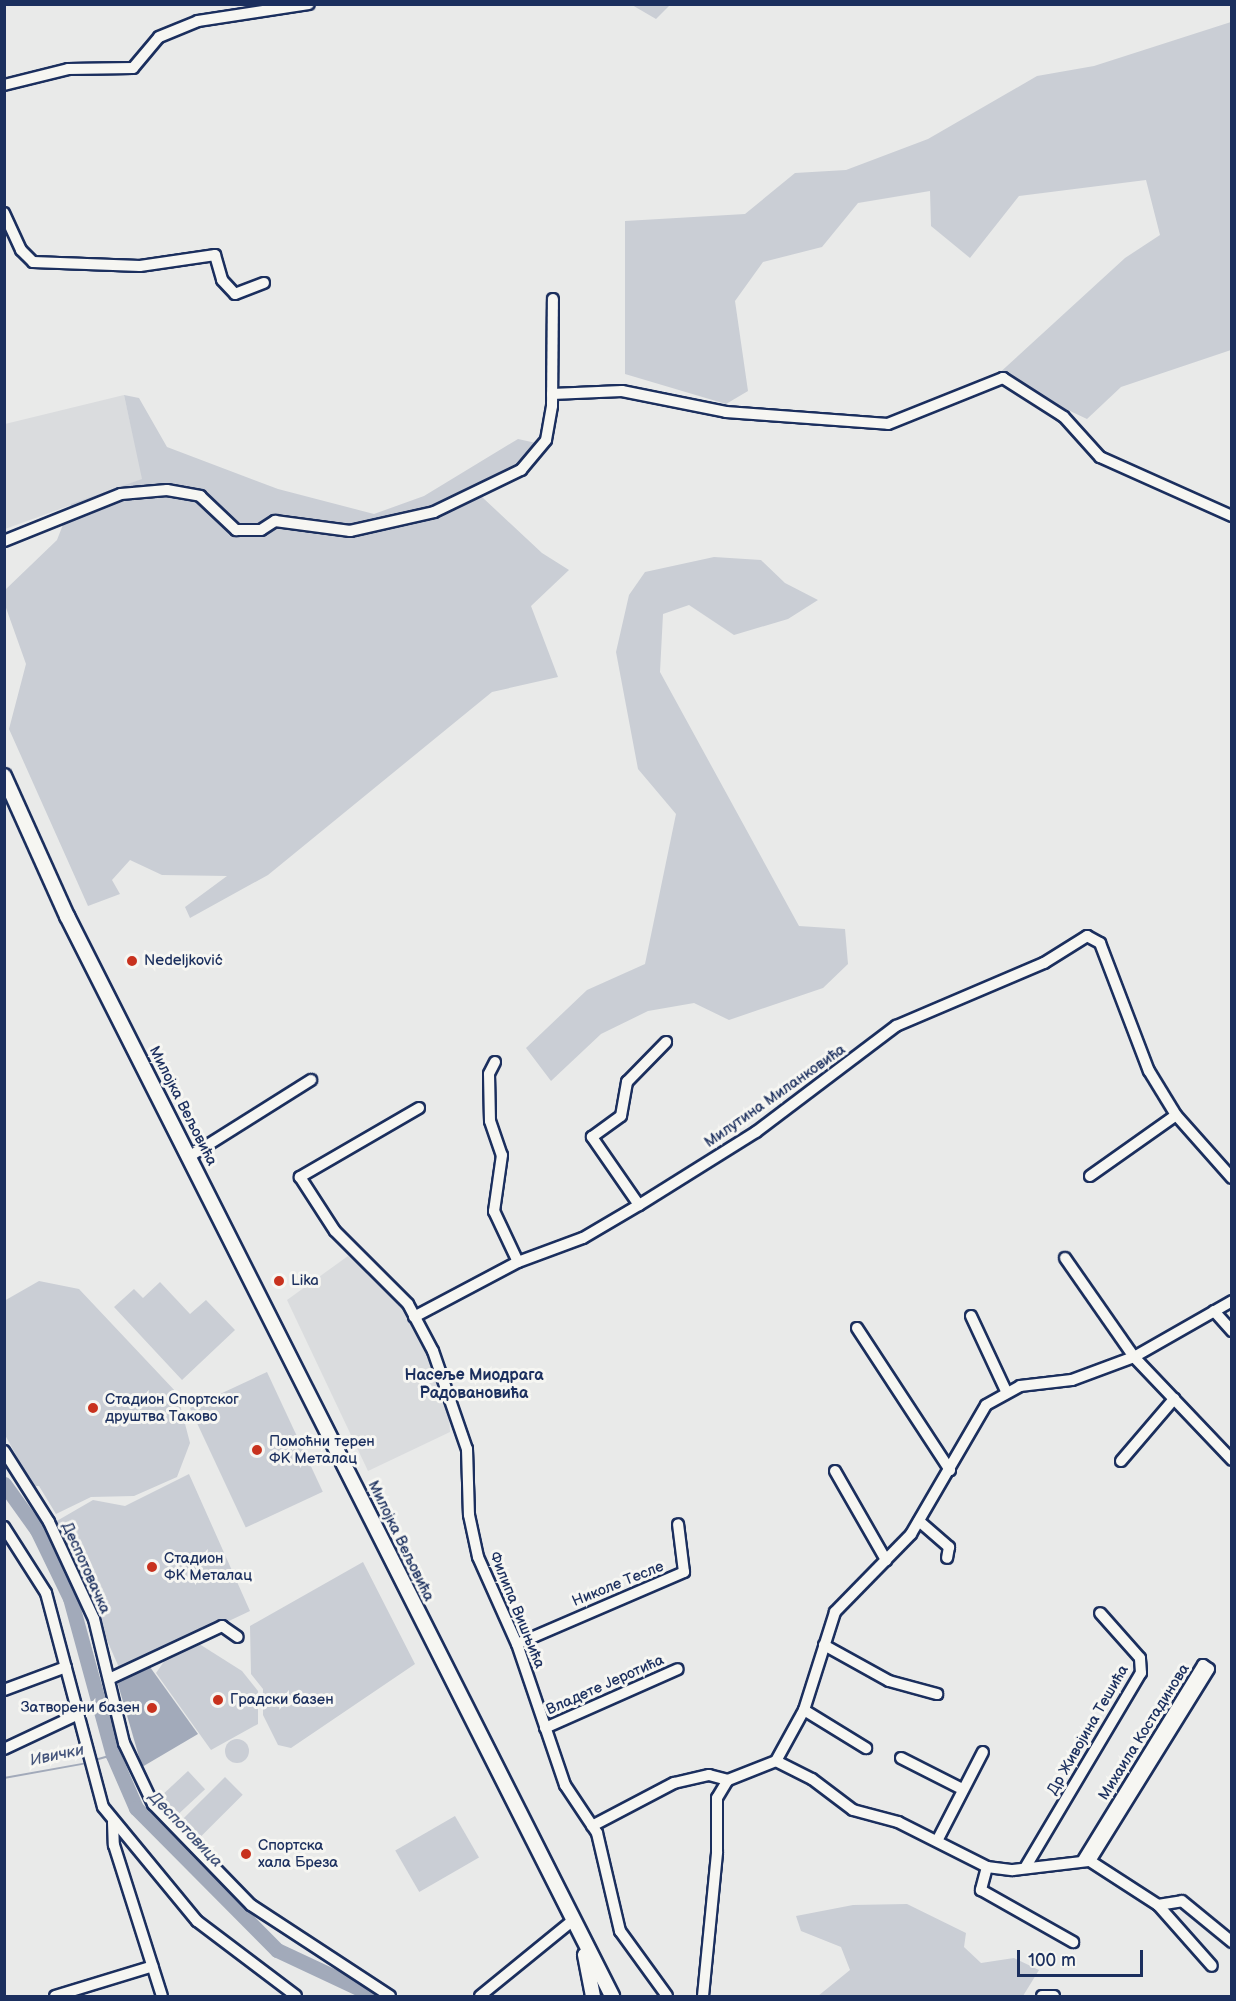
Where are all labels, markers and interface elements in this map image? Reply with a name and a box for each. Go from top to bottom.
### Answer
place label: Nedeljković [144,952,223,970]
marker: Nedeljković [125,954,139,968]
street label: Милутина Миланковића [701,1040,849,1152]
street label: Милојка Вељовића [145,1043,221,1169]
place label: Lika [291,1272,319,1290]
marker: Lika [272,1274,286,1288]
district label: Насеље Миодрага Радовановића [404,1366,544,1404]
place label: Стадион Спортског друштва Таково [105,1390,239,1425]
marker: Стадион Спортског друштва Таково [86,1401,100,1415]
place label: Помоћни терен ФК Металац [269,1432,375,1467]
marker: Помоћни терен ФК Металац [250,1443,264,1457]
street label: Милојка Вељовића [364,1478,438,1604]
street label: Деспотовачка [58,1520,114,1616]
place label: Стадион ФК Металац [164,1549,252,1584]
street label: Филипа Вишњића [485,1549,549,1671]
street label: Николе Тесле [570,1557,666,1611]
marker: Стадион ФК Металац [145,1560,159,1574]
street label: Владете Јеротића [543,1651,667,1719]
street label: Михаила Костадинова [1095,1661,1193,1803]
street label: Др Живојина Тешића [1043,1662,1133,1798]
place label: Градски базен [230,1691,334,1709]
marker: Градски базен [211,1693,225,1707]
place label: Затворени базен [21,1699,140,1717]
marker: Затворени базен [145,1701,159,1715]
water label: Ивички [28,1741,86,1771]
water label: Деспотовица [144,1788,226,1872]
place label: Спортска хала Бреза [258,1836,338,1871]
marker: Спортска хала Бреза [239,1847,253,1861]
scale bar [1020,1938,1146,1976]
text: 100 m [1028,1950,1076,1971]

